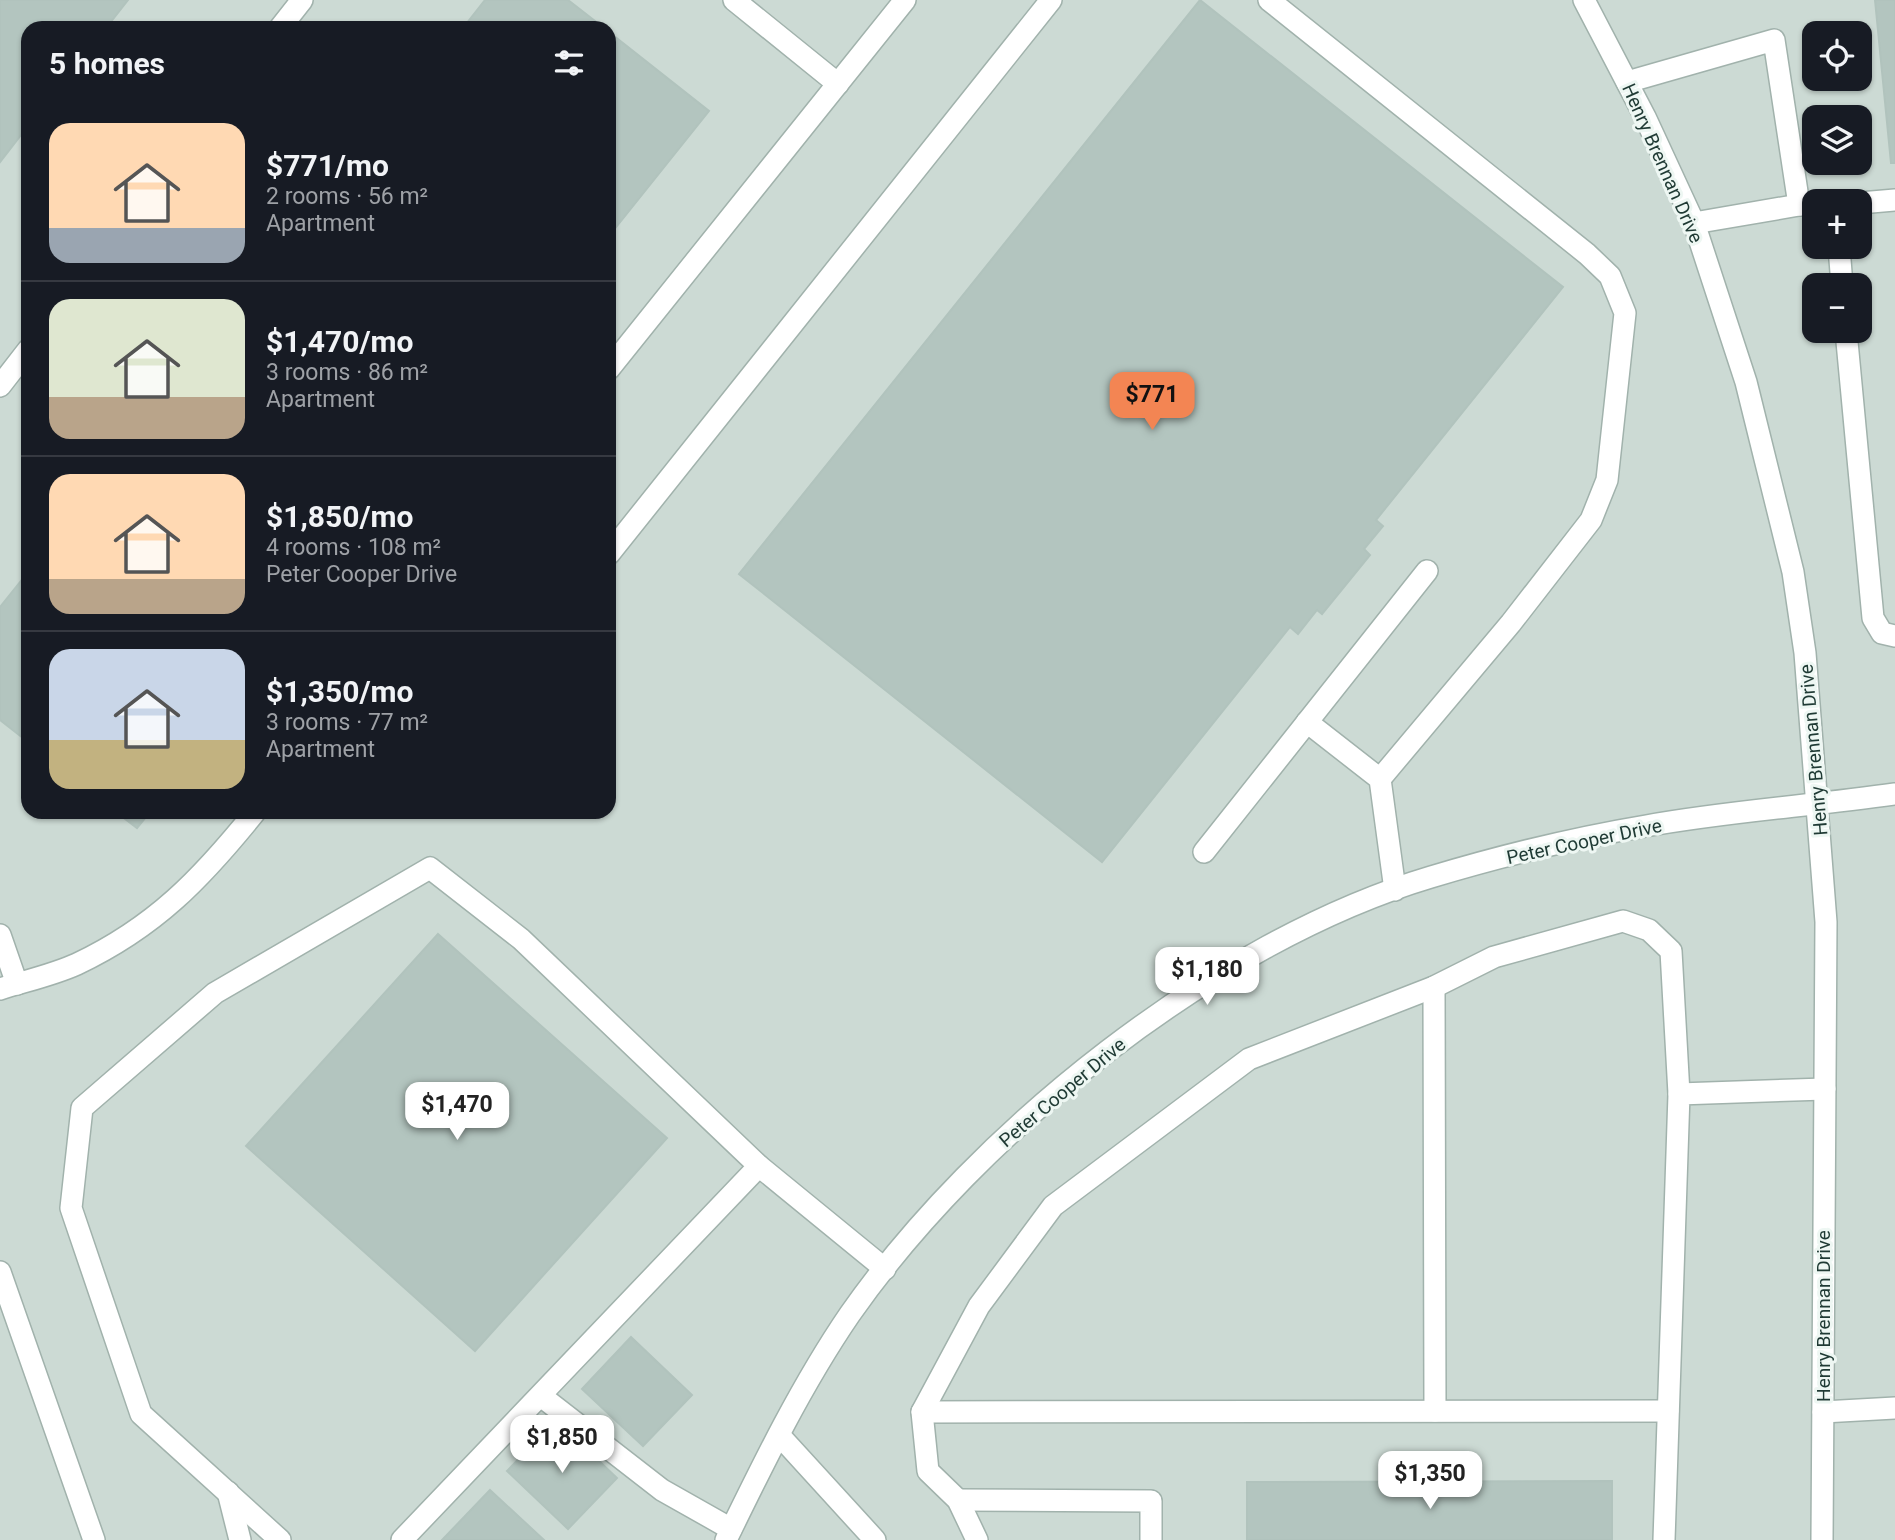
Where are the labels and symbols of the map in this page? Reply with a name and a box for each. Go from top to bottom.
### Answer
street label: Henry Brennan Drive [1617,80,1708,246]
pin: $771 [1111,372,1193,432]
street label: Henry Brennan Drive [1795,663,1832,837]
street label: Peter Cooper Drive [1504,814,1664,869]
pin: $1,180 [1150,948,1264,1007]
street label: Peter Cooper Drive [994,1033,1130,1152]
pin: $1,470 [400,1082,514,1142]
street label: Henry Brennan Drive [1812,1230,1835,1402]
pin: $1,850 [505,1416,619,1475]
pin: $1,350 [1373,1452,1487,1511]

